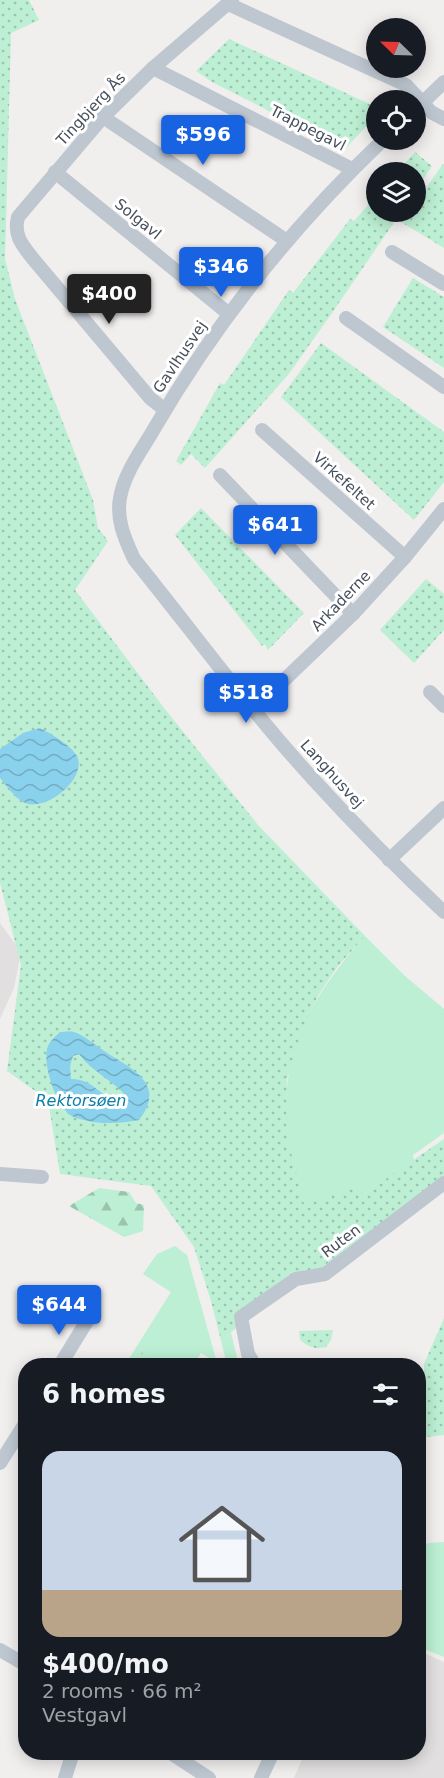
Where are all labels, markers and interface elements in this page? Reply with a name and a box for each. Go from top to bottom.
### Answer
north arrow [366,18,426,78]
map controls [366,18,426,222]
street label: Tingbjerg Ås [51,68,129,150]
button: locate [366,90,426,150]
street label: Trappegavl [266,101,349,155]
pin: $596 [167,115,239,166]
text: $596 [175,122,231,146]
button: layers [366,162,426,222]
street label: Solgavl [111,195,165,243]
pin: $346 [185,247,257,298]
text: $346 [193,254,249,278]
pin: $400 [73,274,145,325]
text: $400 [81,281,137,305]
street label: Gavlhusvej [149,318,211,396]
street label: Virkefeltet [309,448,379,514]
pin: $641 [239,505,311,556]
text: $641 [247,512,303,536]
street label: Arkaderne [308,567,374,635]
pin: $518 [210,673,282,724]
text: $518 [218,680,274,704]
street label: Langhusvej [297,736,367,812]
water label: Rektorsøen [36,1091,126,1110]
street label: Ruten [318,1221,364,1261]
pin: $644 [23,1285,95,1336]
text: $644 [31,1292,87,1316]
icon: filters [369,1378,402,1411]
text: 6 homes [42,1379,166,1409]
icon: home [168,1490,276,1598]
text: $400/mo [42,1649,169,1679]
text: 2 rooms · 66 m² [42,1679,202,1703]
text: Vestgavl [42,1703,127,1727]

